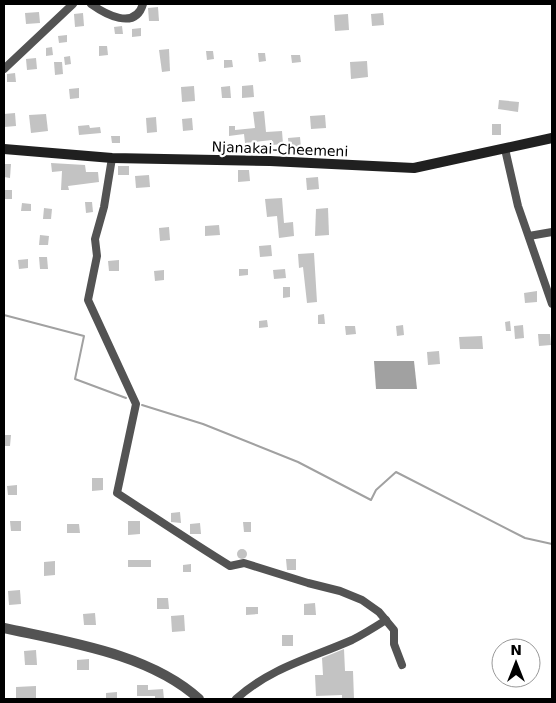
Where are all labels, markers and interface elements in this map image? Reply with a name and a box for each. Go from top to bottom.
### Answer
street label: Njanakai-Cheemeni [211,139,349,159]
north arrow [491,638,541,688]
text: N [510,642,522,658]

